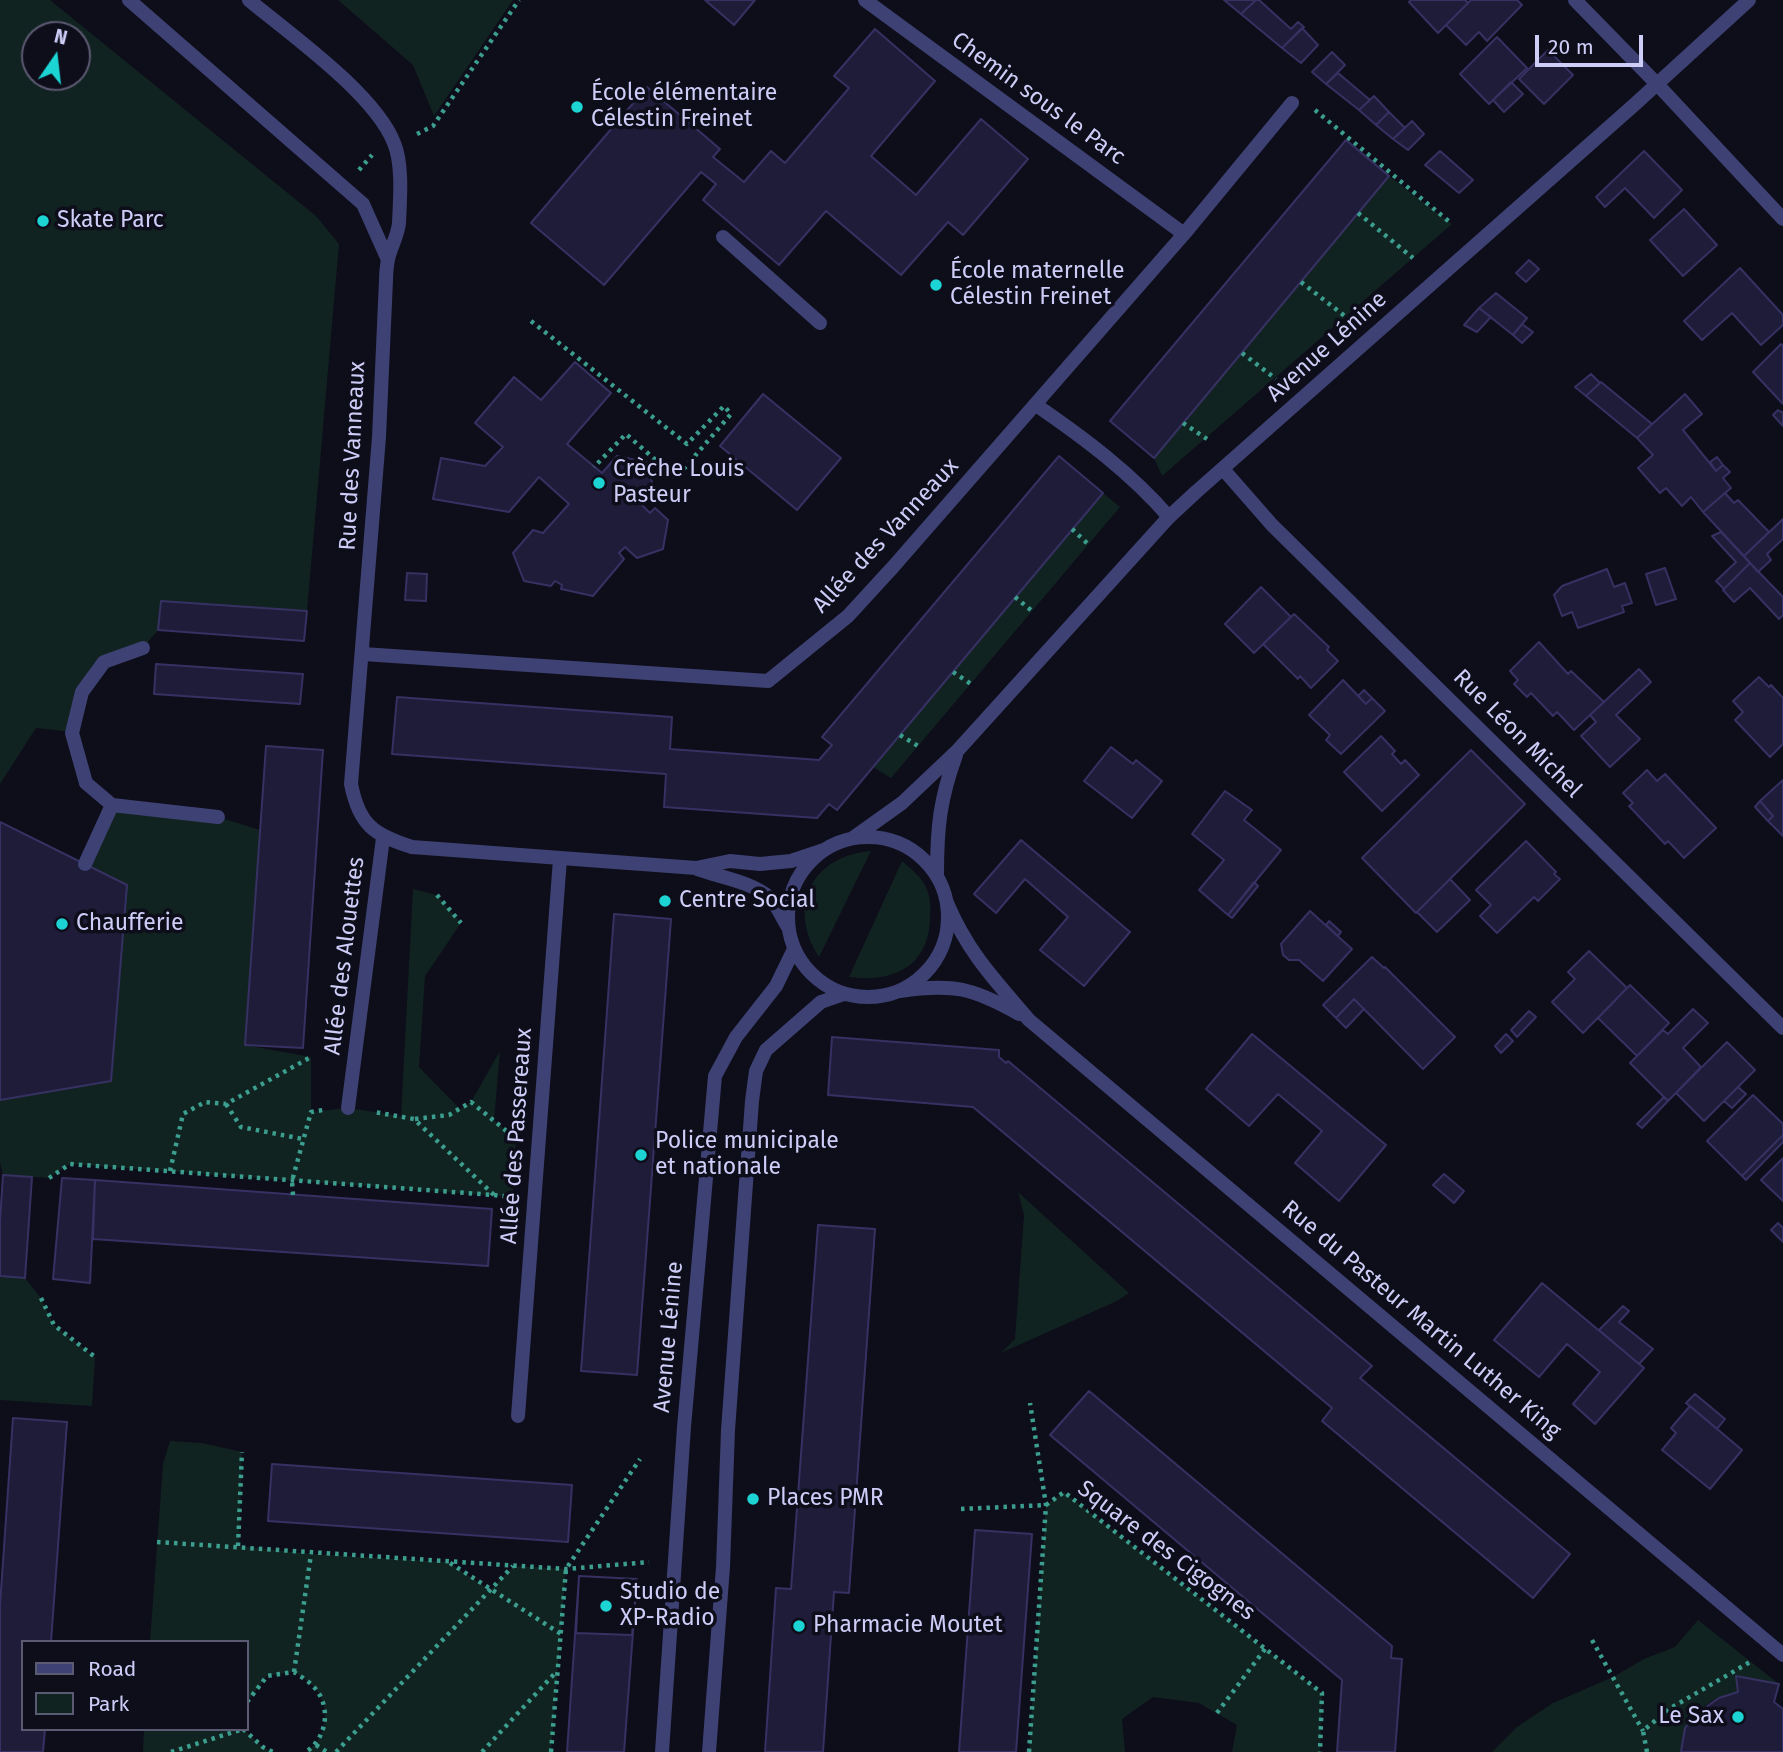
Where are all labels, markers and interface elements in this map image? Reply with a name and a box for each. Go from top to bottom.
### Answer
north arrow [21,21,91,91]
scale bar [1538,21,1646,65]
text: N [52,24,70,50]
street label: Chemin sous le Parc [946,27,1130,171]
text: 20 m [1548,34,1594,60]
place label: École élémentaire Célestin Freinet [591,80,777,134]
marker: École élémentaire Célestin Freinet [569,99,585,115]
place label: Skate Parc [57,207,164,235]
marker: Skate Parc [35,213,51,229]
place label: École maternelle Célestin Freinet [950,258,1125,312]
marker: École maternelle Célestin Freinet [928,277,944,293]
street label: Avenue Lénine [1261,286,1393,408]
street label: Rue des Vanneaux [334,361,372,551]
street label: Allée des Vanneaux [807,453,965,619]
place label: Crèche Louis Pasteur [613,456,744,510]
marker: Crèche Louis Pasteur [591,475,607,491]
street label: Rue Léon Michel [1447,664,1587,804]
street label: Allée des Alouettes [319,855,371,1057]
place label: Centre Social [679,887,815,915]
marker: Centre Social [657,893,673,909]
place label: Chaufferie [76,910,184,938]
marker: Chaufferie [54,916,70,932]
street label: Allée des Passereaux [496,1027,538,1245]
place label: Police municipale et nationale [655,1128,839,1182]
marker: Police municipale et nationale [633,1147,649,1163]
street label: Rue du Pasteur Martin Luther King [1276,1195,1566,1445]
street label: Avenue Lénine [649,1260,689,1414]
street label: Square des Cigognes [1072,1475,1260,1627]
place label: Places PMR [767,1485,884,1513]
marker: Places PMR [745,1491,761,1507]
place label: Studio de XP-Radio [620,1579,720,1633]
marker: Studio de XP-Radio [598,1598,614,1614]
place label: Pharmacie Moutet [813,1612,1003,1640]
marker: Pharmacie Moutet [791,1618,807,1634]
legend [21,1640,248,1731]
text: Road [88,1656,136,1682]
text: Park [88,1691,129,1717]
place label: Le Sax [1658,1703,1724,1731]
marker: Le Sax [1730,1709,1746,1725]

